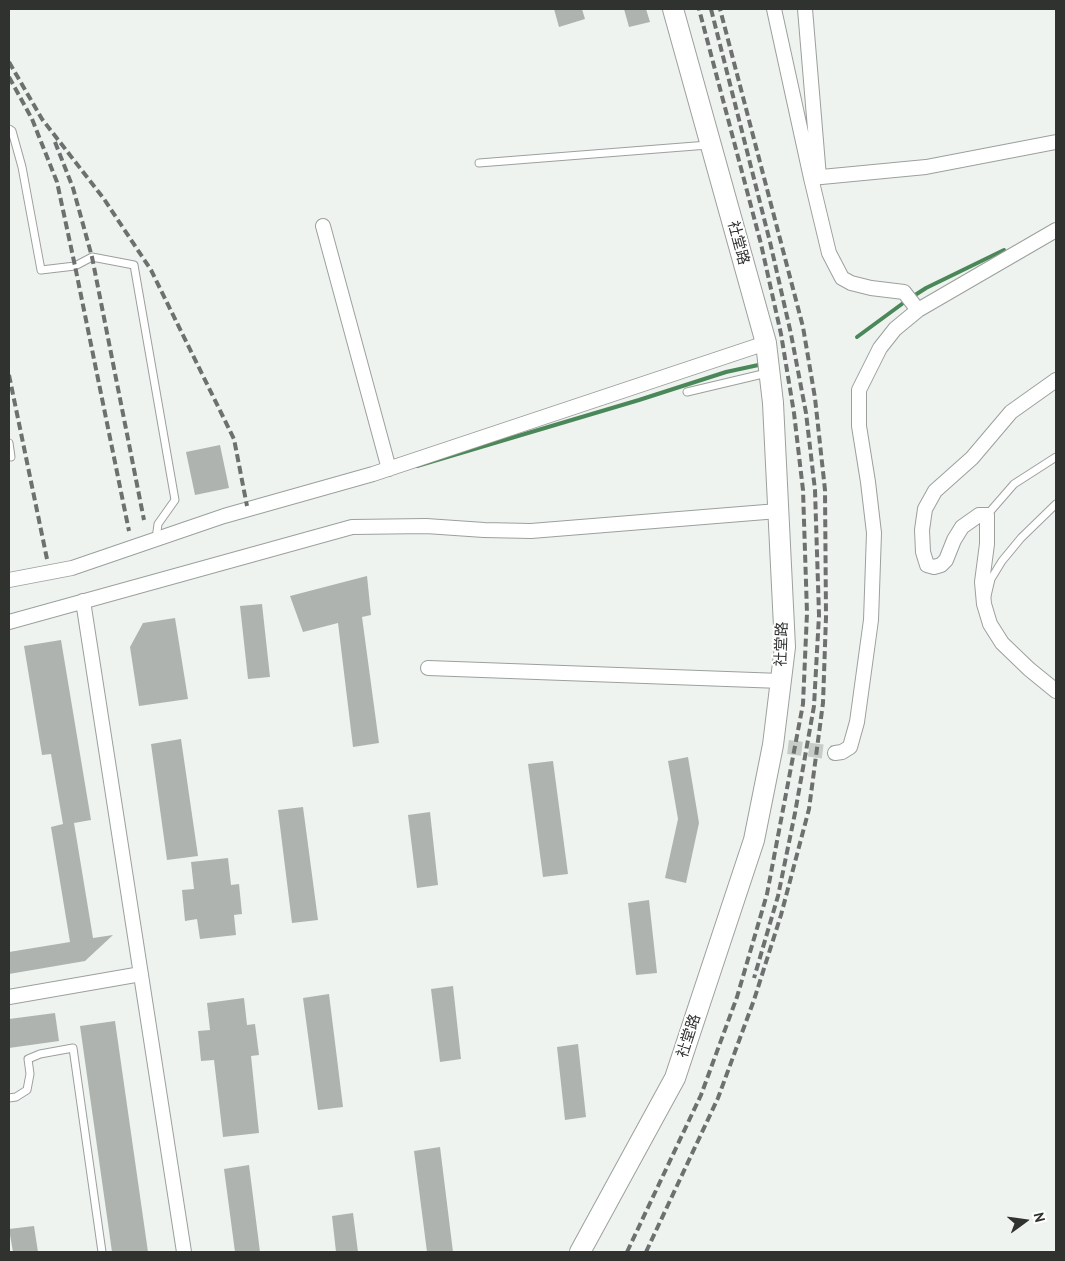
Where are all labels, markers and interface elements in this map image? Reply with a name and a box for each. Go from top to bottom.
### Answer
street label: 社堂路 [723,219,753,267]
street label: 社堂路 [772,621,792,667]
street label: 社堂路 [673,1012,705,1060]
north arrow [1000,1196,1050,1246]
text: N [1030,1211,1049,1224]

